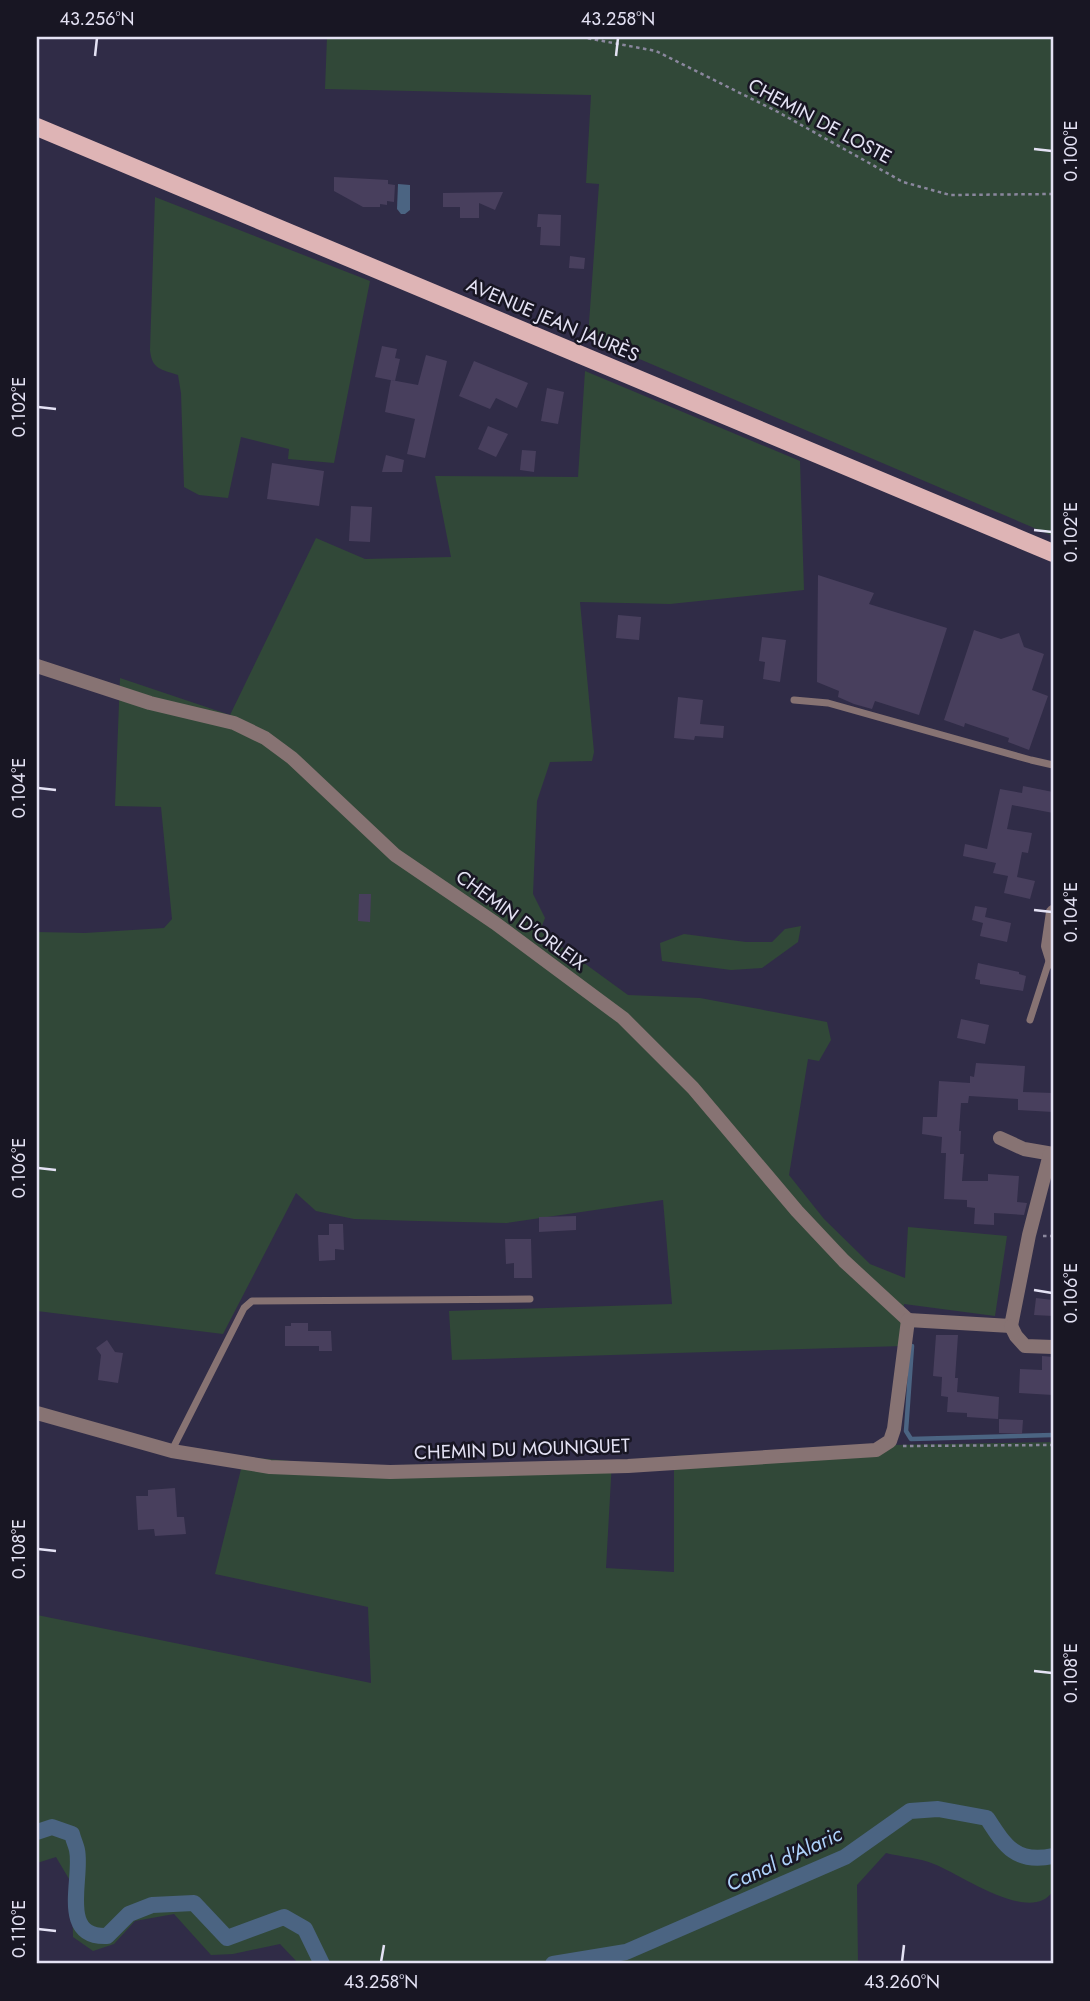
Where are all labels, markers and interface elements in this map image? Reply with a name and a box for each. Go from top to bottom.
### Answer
text: 43.256°N [59,6,135,32]
text: 43.258°N [581,6,655,32]
street label: CHEMIN DE LOSTE [743,72,897,170]
text: 0.100°E [1058,121,1084,181]
street label: AVENUE JEAN JAURÈS [463,271,643,369]
text: 0.102°E [6,377,32,437]
text: 0.102°E [1058,502,1084,562]
text: 0.104°E [6,758,32,818]
street label: CHEMIN D'ORLEIX [450,863,592,977]
text: 0.104°E [1058,882,1084,942]
text: 0.106°E [6,1138,32,1198]
text: 0.106°E [1058,1263,1084,1323]
street label: CHEMIN DU MOUNIQUET [414,1432,631,1466]
text: 0.108°E [6,1519,32,1579]
text: 0.108°E [1058,1643,1084,1703]
water label: Canal d'Alaric [721,1819,847,1899]
text: 0.110°E [6,1900,32,1958]
text: 43.258°N [344,1969,418,1995]
text: 43.260°N [864,1969,940,1995]

